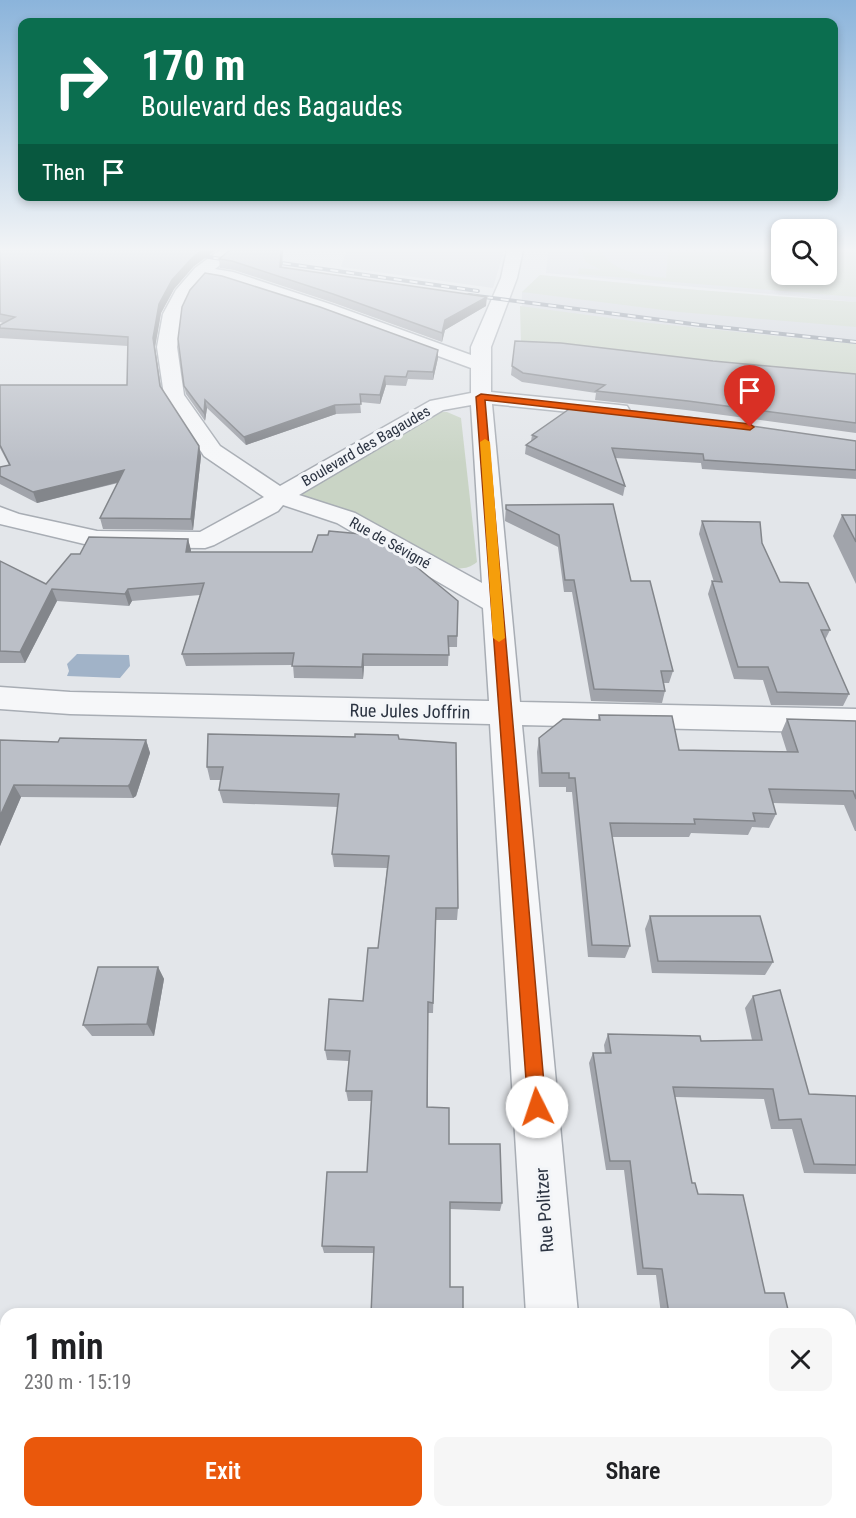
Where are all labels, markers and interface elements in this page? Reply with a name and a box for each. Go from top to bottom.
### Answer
text: 170 m [141,41,246,90]
icon: right [42,42,120,120]
text: Boulevard des Bagaudes [141,91,403,123]
icon: arrive [97,156,130,189]
text: Then [42,160,85,185]
map controls [771,219,837,285]
button: search [771,219,837,285]
pin [724,365,775,427]
icon: arrive [733,374,766,407]
street label: Boulevard des Bagaudes [299,402,434,490]
street label: Rue de Sévigné [346,513,434,573]
street label: Rue Jules Joffrin [350,699,470,723]
position arrow [505,1075,569,1139]
street label: Rue Politzer [531,1166,557,1253]
text: 1 min [24,1326,104,1368]
button: close [769,1328,832,1391]
text: 230 m · 15:19 [24,1370,131,1394]
button: Exit [24,1437,422,1506]
button: Share [434,1437,832,1506]

